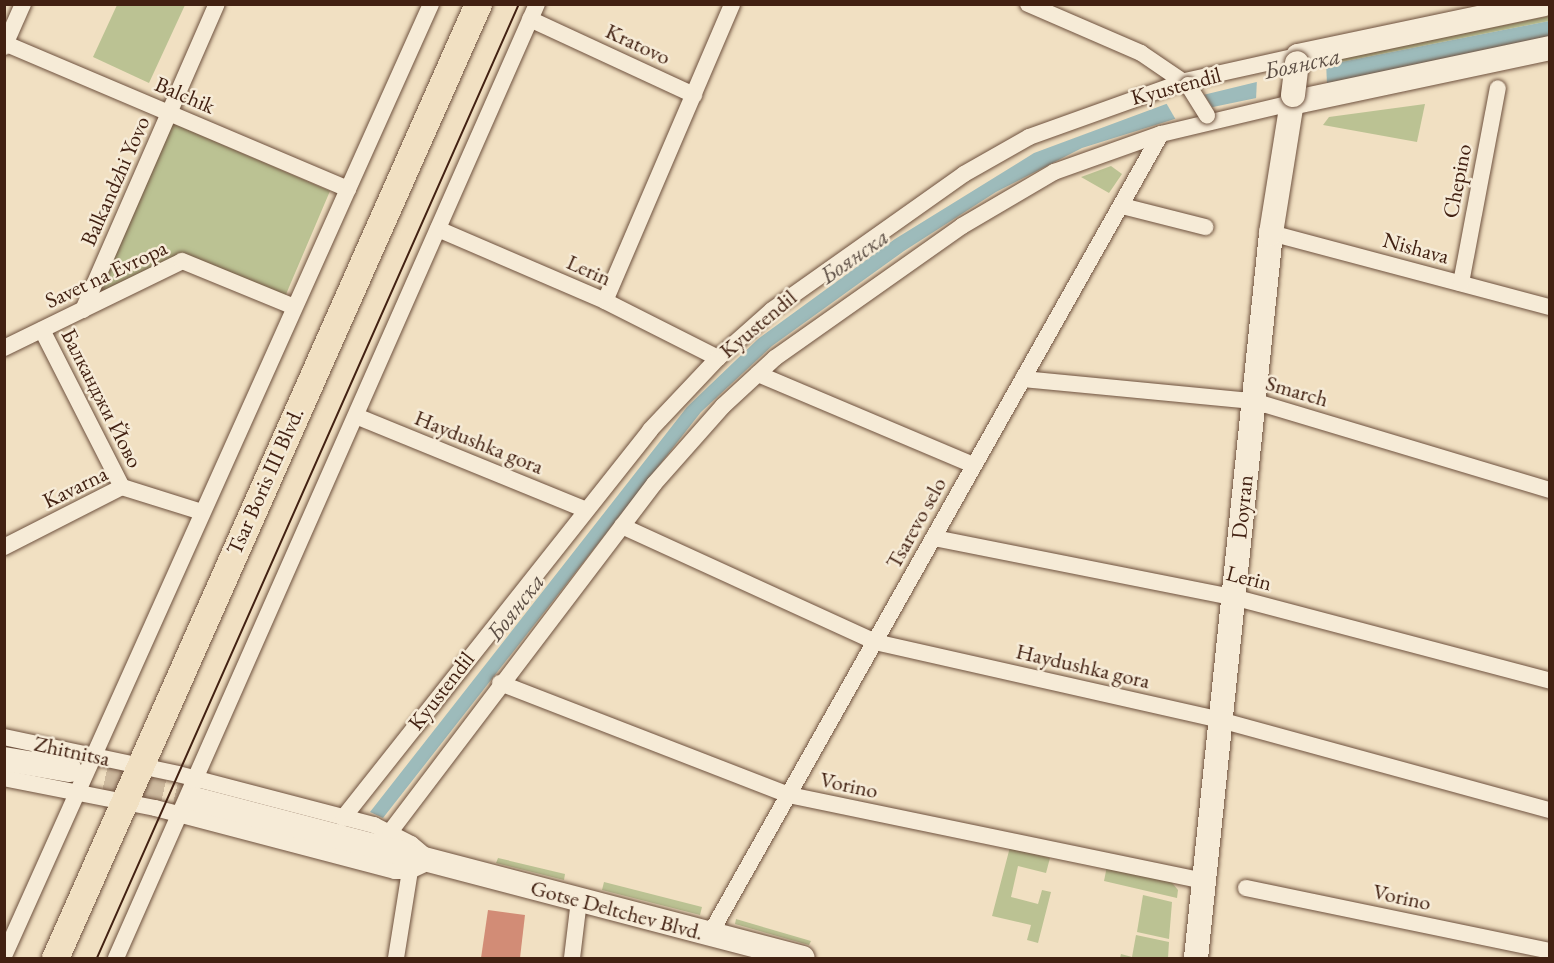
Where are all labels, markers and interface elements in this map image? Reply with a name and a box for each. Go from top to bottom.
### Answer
street label: Kratovo [601,18,675,70]
water label: Боянска [1261,41,1343,85]
street label: Kyustendil [1128,61,1224,111]
street label: Balchik [151,71,219,119]
street label: Balkandzhi Yovo [75,112,155,250]
street label: Chepino [1437,142,1477,220]
water label: Боянска [814,222,894,290]
street label: Nishava [1380,226,1452,270]
street label: Savet na Evropa [41,234,171,314]
street label: Lerin [563,249,615,291]
street label: Kyustendil [714,284,802,364]
street label: Балканджи Йово [56,324,148,472]
street label: Smarch [1263,370,1331,412]
street label: Tsar Boris III Blvd. [221,403,309,559]
street label: Haydushka gora [411,404,547,480]
street label: Kavarna [38,460,112,514]
street label: Tsarevo selo [880,473,952,573]
street label: Doyran [1226,474,1258,540]
street label: Lerin [1224,560,1274,596]
water label: Боянска [480,568,550,646]
street label: Haydushka gora [1013,638,1153,694]
street label: Kyustendil [402,647,480,735]
street label: Zhitnitsa [32,730,112,772]
street label: Vorino [818,766,880,804]
street label: Gotse Deltchev Blvd. [528,874,706,946]
street label: Vorino [1371,878,1433,916]

